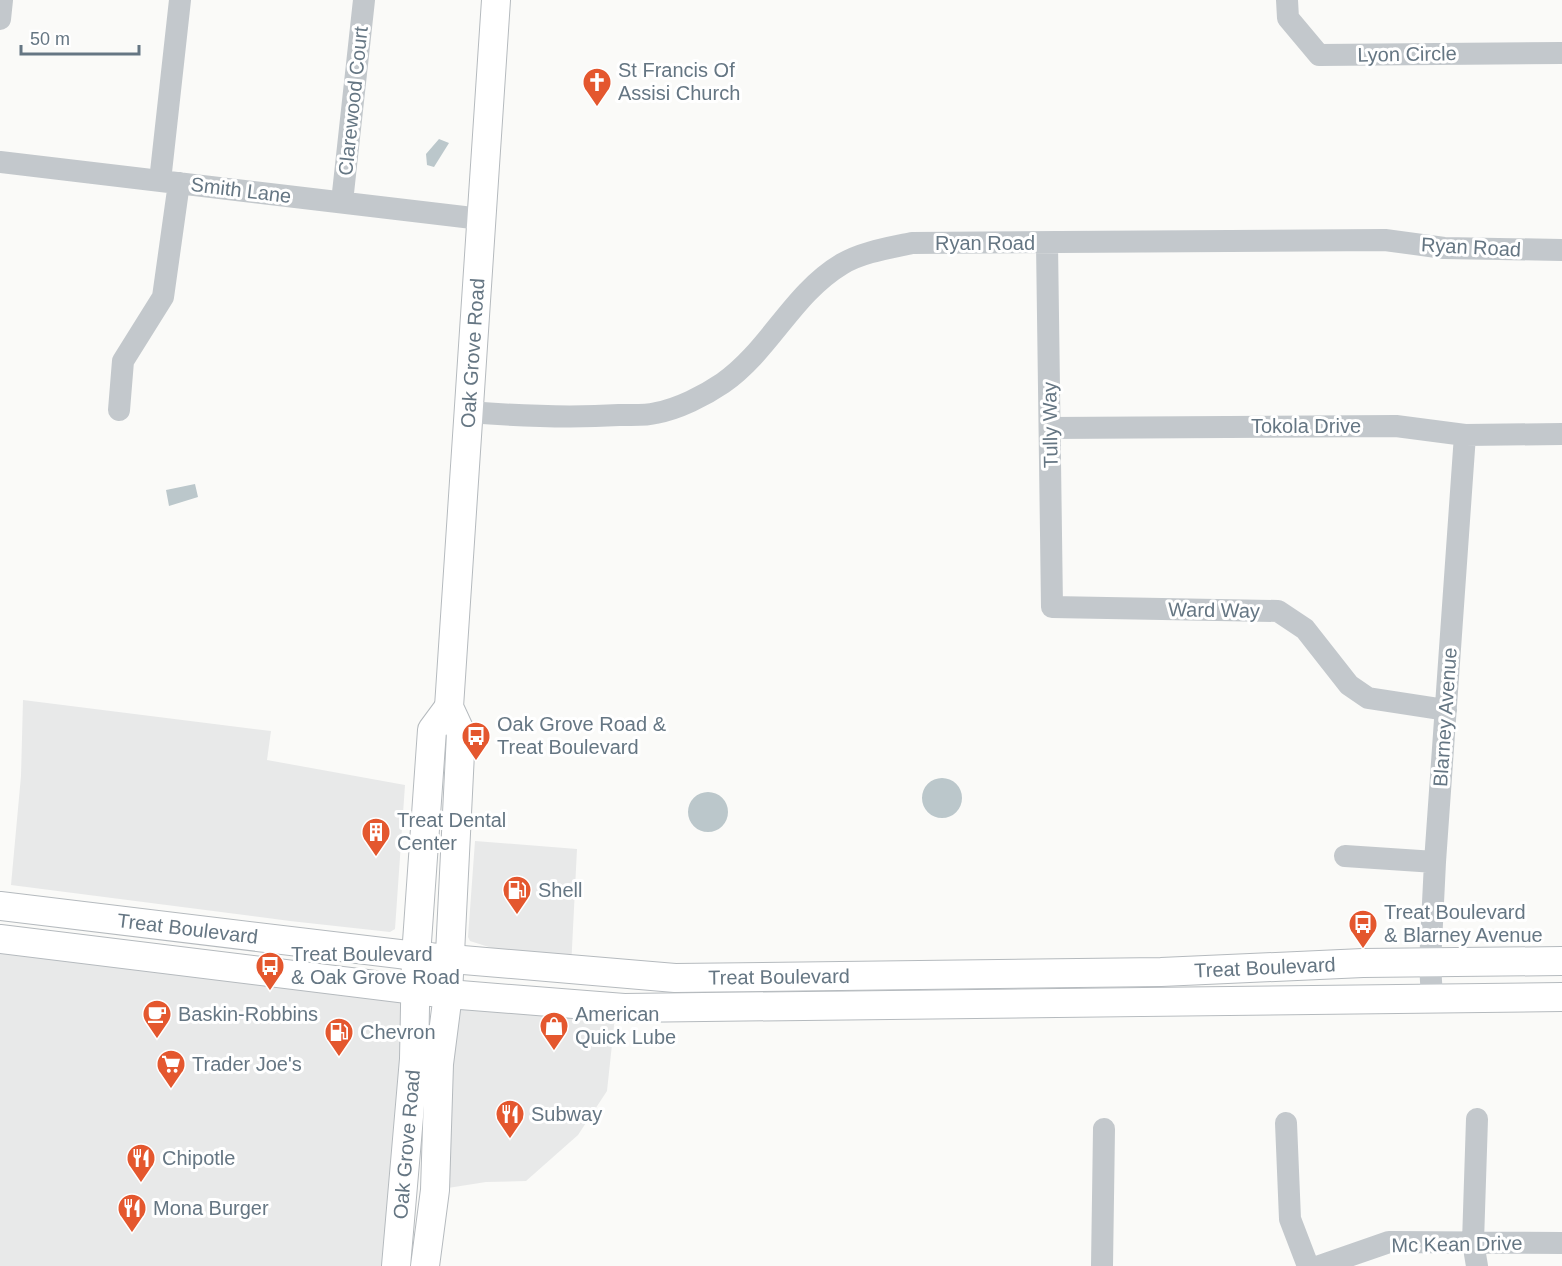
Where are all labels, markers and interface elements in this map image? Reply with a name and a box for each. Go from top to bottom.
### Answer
scale bar [21,18,140,56]
street label: Clarewood Court [334,25,372,177]
text: 50 m [30,29,70,49]
street label: Lyon Circle [1357,42,1457,66]
place label: St Francis Of Assisi Church [618,59,740,104]
church icon: St Francis Of Assisi Church [581,66,613,108]
street label: Smith Lane [189,173,293,207]
street label: Ryan Road [935,232,1035,254]
street label: Ryan Road [1420,233,1522,261]
street label: Oak Grove Road [457,277,488,429]
street label: Tully Way [1038,382,1062,468]
street label: Tokola Drive [1251,415,1361,437]
street label: Ward Way [1168,598,1260,622]
street label: Blarney Avenue [1429,647,1461,787]
place label: Oak Grove Road & Treat Boulevard [497,713,667,758]
bus stop icon: Oak Grove Road & Treat Boulevard [460,720,492,762]
place label: Treat Dental Center [397,809,506,854]
building icon: Treat Dental Center [360,816,392,858]
fuel station icon: Shell [501,874,533,916]
place label: Shell [538,879,582,901]
place label: Treat Boulevard & Blarney Avenue [1384,901,1543,946]
bus stop icon: Treat Boulevard & Blarney Avenue [1347,908,1379,950]
street label: Treat Boulevard [116,909,259,948]
place label: Treat Boulevard & Oak Grove Road [291,943,460,988]
bus stop icon: Treat Boulevard & Oak Grove Road [254,950,286,992]
street label: Treat Boulevard [1194,953,1336,982]
street label: Treat Boulevard [708,965,850,989]
cafe icon: Baskin-Robbins [141,998,173,1040]
place label: Baskin-Robbins [178,1003,318,1025]
place label: American Quick Lube [575,1003,676,1048]
shop icon: American Quick Lube [538,1010,570,1052]
fuel station icon: Chevron [323,1016,355,1058]
place label: Chevron [360,1021,436,1043]
supermarket icon: Trader Joe's [155,1048,187,1090]
place label: Trader Joe's [192,1053,302,1075]
street label: Oak Grove Road [389,1069,424,1220]
restaurant icon: Subway [494,1098,526,1140]
place label: Subway [531,1103,602,1125]
restaurant icon: Chipotle [125,1142,157,1184]
place label: Chipotle [162,1147,235,1169]
restaurant icon: Mona Burger [116,1192,148,1234]
place label: Mona Burger [153,1197,269,1219]
street label: Mc Kean Drive [1391,1232,1523,1256]

